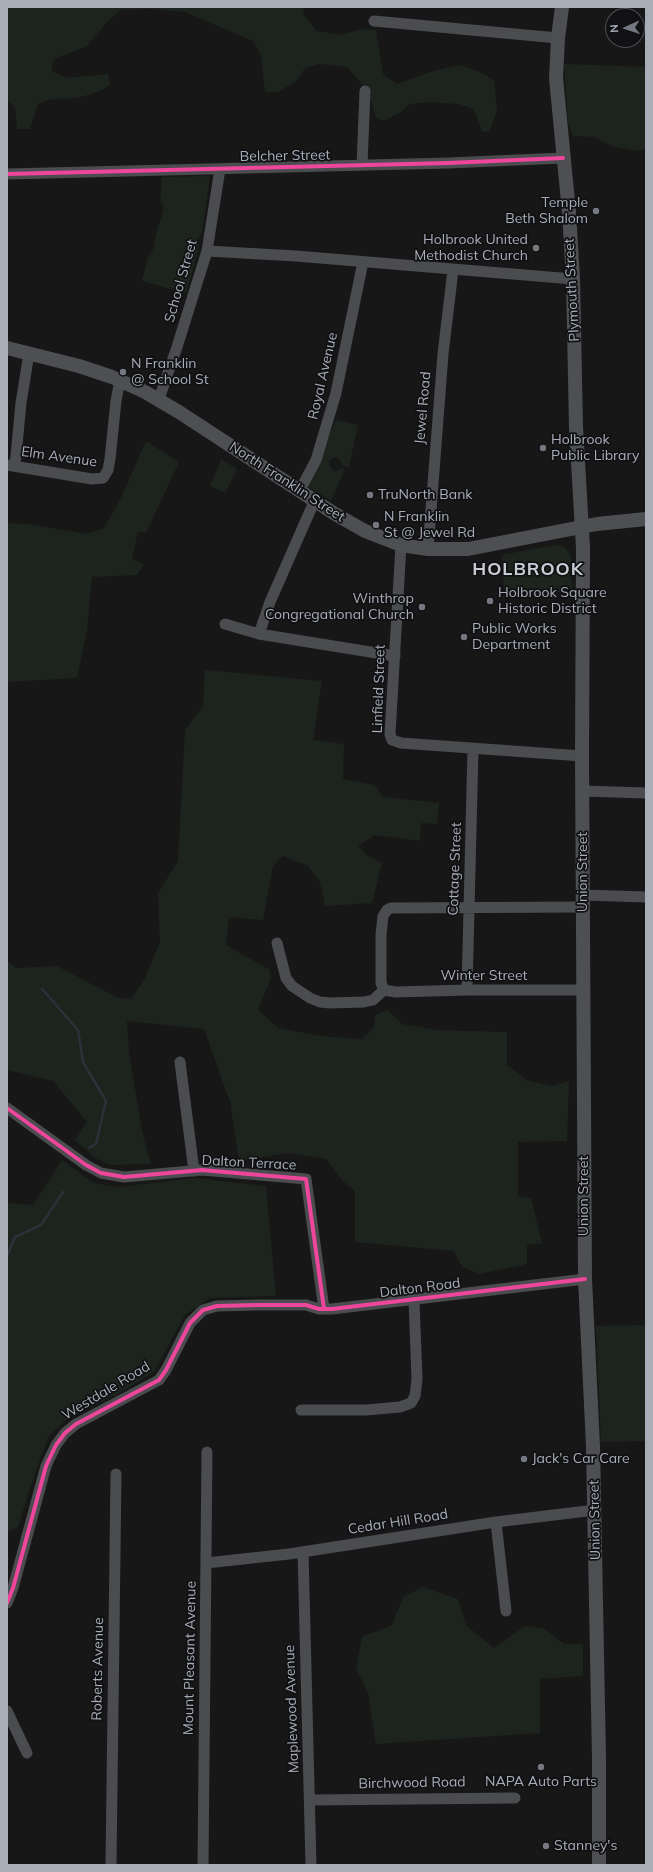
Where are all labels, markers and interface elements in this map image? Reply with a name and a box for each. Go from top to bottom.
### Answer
north arrow [605,8,645,48]
text: N [607,24,621,33]
street label: Belcher Street [240,147,330,165]
place label: Temple Beth Shalom [505,195,588,228]
marker: Temple Beth Shalom [591,206,601,216]
place label: Holbrook United Methodist Church [414,232,528,264]
street label: School Street [161,238,201,324]
street label: Plymouth Street [561,238,583,342]
marker: Holbrook United Methodist Church [531,243,541,253]
street label: Royal Avenue [305,331,341,421]
place label: N Franklin @ School St [131,356,209,388]
marker: N Franklin @ School St [118,367,128,377]
street label: Jewel Road [411,371,435,445]
place label: Holbrook Public Library [551,432,639,464]
street label: North Franklin Street [226,438,348,526]
street label: Elm Avenue [20,443,98,471]
marker: Holbrook Public Library [538,443,548,453]
place label: TruNorth Bank [378,487,473,503]
marker: TruNorth Bank [365,490,375,500]
place label: N Franklin St @ Jewel Rd [384,509,475,542]
marker: N Franklin St @ Jewel Rd [371,520,381,530]
district label: HOLBROOK [472,559,584,581]
place label: Holbrook Square Historic District [498,585,607,618]
place label: Winthrop Congregational Church [265,591,414,624]
marker: Holbrook Square Historic District [485,596,495,606]
marker: Winthrop Congregational Church [417,602,427,612]
place label: Public Works Department [472,621,557,654]
marker: Public Works Department [459,632,469,642]
street label: Linfield Street [369,644,389,734]
street label: Cottage Street [445,822,465,916]
street label: Union Street [575,832,591,912]
street label: Winter Street [440,968,528,984]
street label: Dalton Terrace [201,1152,297,1174]
street label: Union Street [576,1156,592,1236]
street label: Dalton Road [379,1275,461,1301]
street label: Westdale Road [59,1358,153,1424]
place label: Jack's Car Care [532,1451,630,1467]
marker: Jack's Car Care [519,1454,529,1464]
street label: Union Street [586,1480,604,1560]
street label: Cedar Hill Road [347,1506,449,1538]
street label: Mount Pleasant Avenue [180,1581,200,1735]
street label: Roberts Avenue [89,1617,107,1721]
street label: Maplewood Avenue [281,1644,303,1774]
marker: NAPA Auto Parts [536,1762,546,1772]
street label: Birchwood Road [358,1774,466,1792]
place label: NAPA Auto Parts [485,1774,597,1790]
place label: Stanney's [554,1838,617,1854]
marker: Stanney's [541,1841,551,1851]

